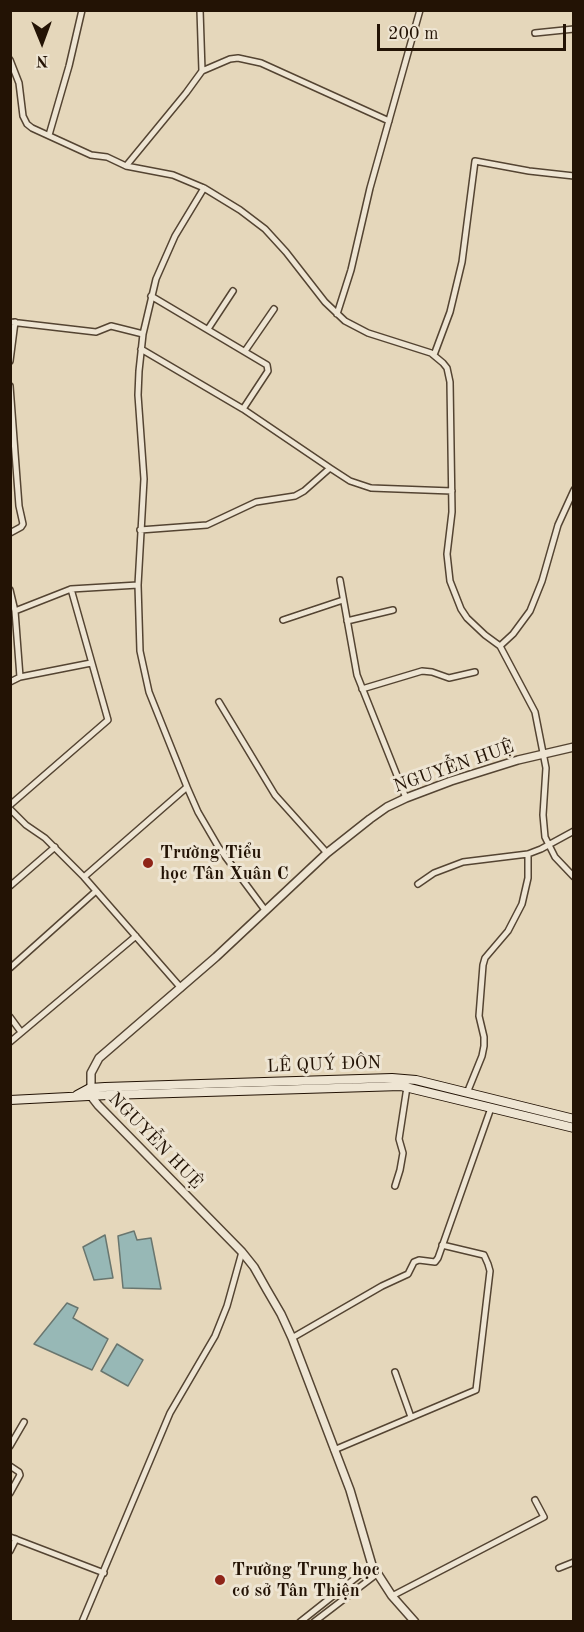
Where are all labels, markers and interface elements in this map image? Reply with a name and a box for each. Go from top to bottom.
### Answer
north arrow [12,12,72,72]
scale bar [380,12,569,50]
text: 200 m [388,25,439,43]
text: N [36,52,49,68]
street label: NGUYỄN HUỆ [391,736,517,798]
place label: Trường Tiểu học Tân Xuân C [160,842,289,884]
marker: Trường Tiểu học Tân Xuân C [141,856,155,870]
street label: LÊ QUÝ ĐÔN [266,1052,382,1078]
street label: NGUYỄN HUỆ [103,1088,207,1194]
place label: Trường Trung học cơ sở Tân Thiện [232,1559,380,1602]
marker: Trường Trung học cơ sở Tân Thiện [213,1573,227,1587]

